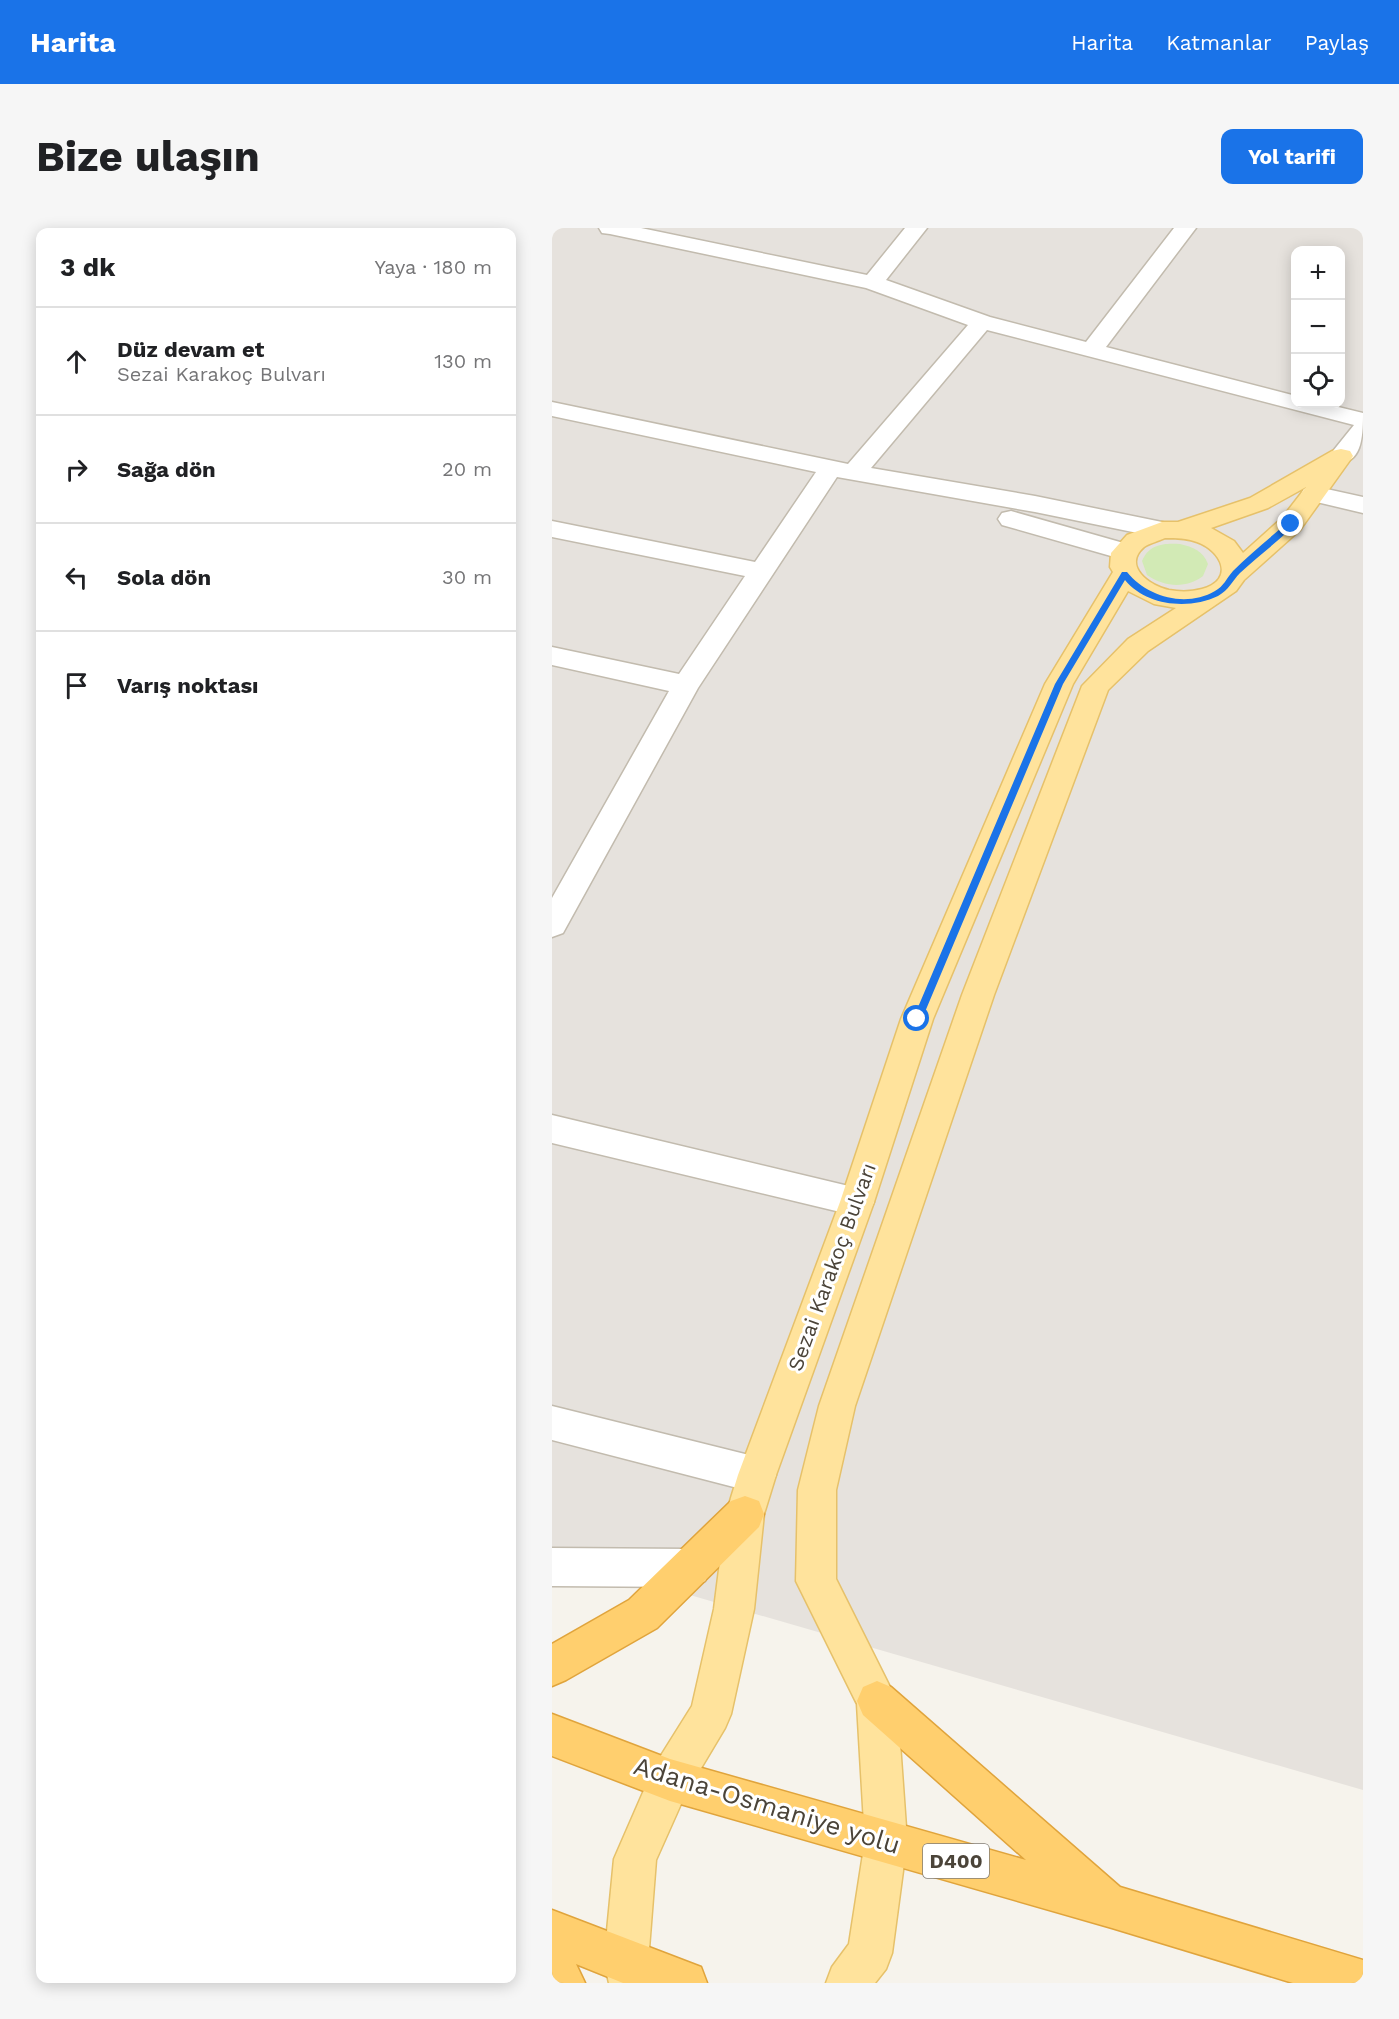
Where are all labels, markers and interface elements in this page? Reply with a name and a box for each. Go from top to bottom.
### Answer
text: Harita [30,26,116,59]
text: Harita [1071,30,1133,55]
text: Katmanlar [1166,30,1272,55]
text: Paylaş [1305,30,1369,55]
button: Yol tarifi [1221,129,1363,184]
text: Bize ulaşın [36,132,260,181]
map controls [1291,246,1345,408]
button: + [1291,246,1345,300]
text: 3 dk [60,252,115,282]
text: Yaya · 180 m [374,255,492,279]
button: − [1291,300,1345,354]
text: Düz devam et [117,337,264,362]
icon: ahead [60,345,93,378]
text: 130 m [434,349,492,373]
button: locate [1291,354,1345,408]
text: Sezai Karakoç Bulvarı [117,362,326,386]
icon: right [60,453,93,486]
text: Sağa dön [117,457,216,482]
text: 20 m [442,457,492,481]
route end [1277,510,1303,536]
icon: left [60,561,93,594]
text: Sola dön [117,565,211,590]
text: 30 m [442,565,492,589]
icon: arrive [60,669,93,702]
text: Varış noktası [117,673,259,698]
route start [903,1005,929,1031]
street label: Sezai Karakoç Bulvarı [782,1159,881,1374]
street label: Adana-Osmaniye yolu [630,1750,904,1860]
road number: D400 [923,1844,989,1878]

